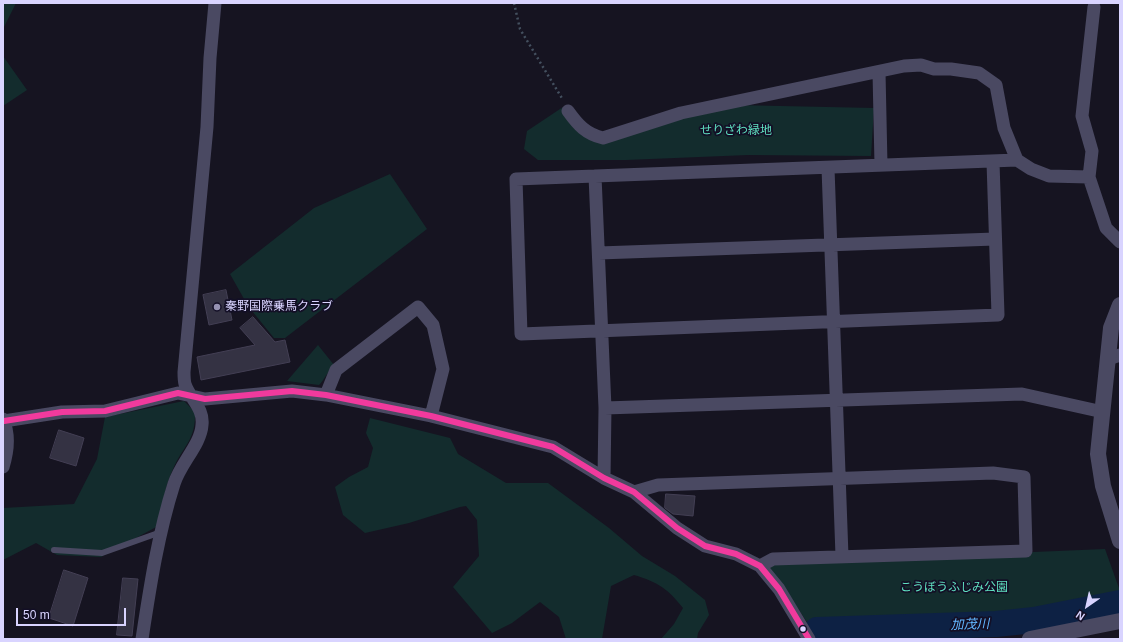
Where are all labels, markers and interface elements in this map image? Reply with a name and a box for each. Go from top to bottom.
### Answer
park label: せりざわ緑地 [700,124,772,138]
place label: 秦野国際乗馬クラブ [225,300,333,314]
marker: 秦野国際乗馬クラブ [212,302,222,312]
park label: こうぼうふじみ公園 [900,581,1008,595]
north arrow [1067,586,1107,626]
scale bar [18,600,128,626]
text: 50 m [23,608,50,622]
text: N [1074,609,1087,623]
water label: 加茂川 [950,617,990,633]
unlabelled marker [798,624,808,634]

